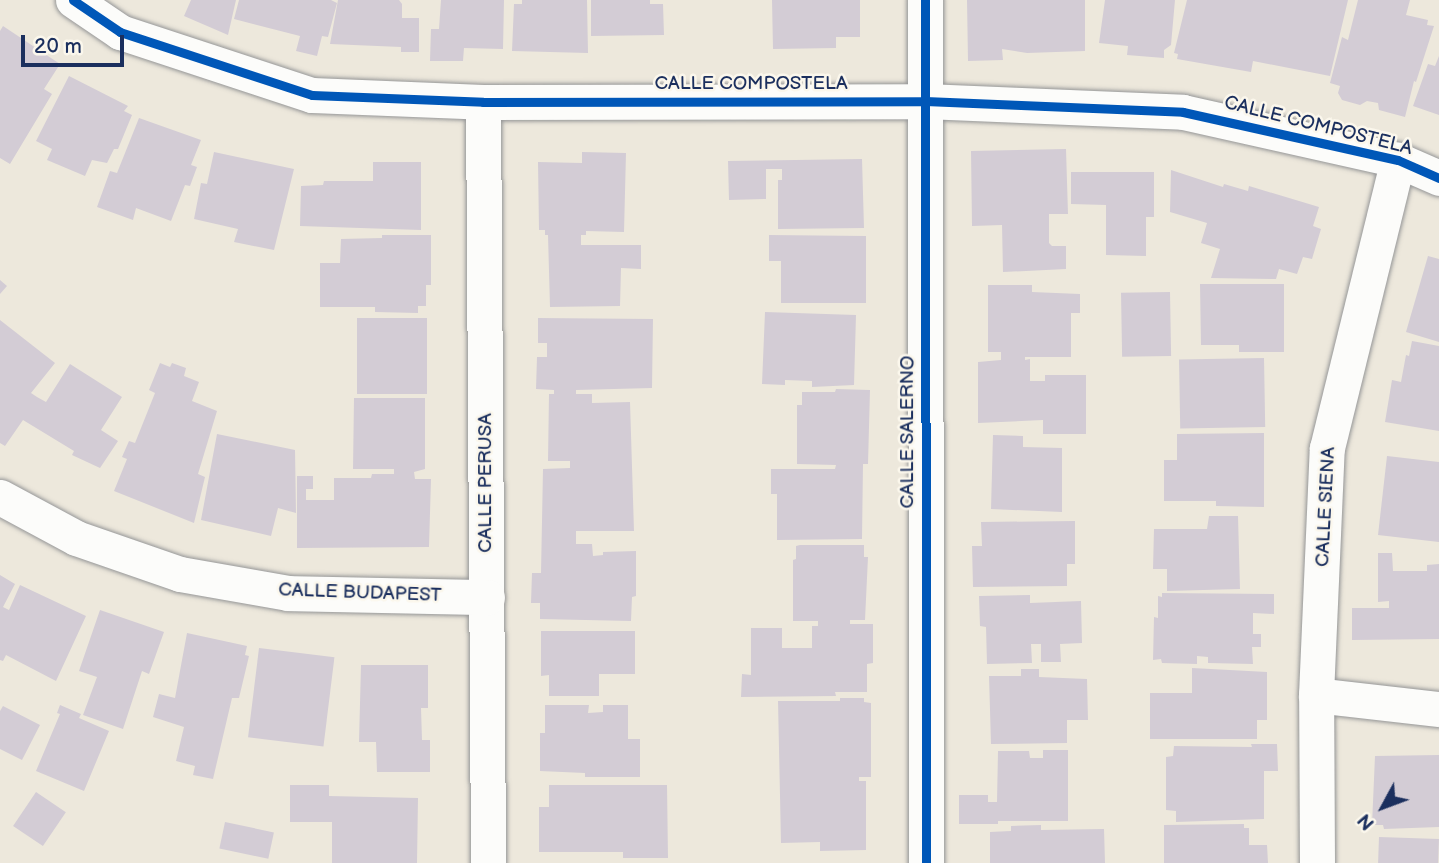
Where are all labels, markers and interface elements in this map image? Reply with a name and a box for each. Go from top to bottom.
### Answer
scale bar [24,21,128,65]
text: 20 m [34,34,82,59]
street label: CALLE COMPOSTELA [655,73,847,95]
street label: CALLE COMPOSTELA [1222,92,1414,160]
street label: CALLE SALERNO [897,355,919,509]
street label: CALLE PERUSA [475,413,497,553]
street label: CALLE SIENA [1311,446,1341,568]
street label: CALLE BUDAPEST [278,579,442,607]
north arrow [1348,772,1418,842]
text: N [1353,808,1380,834]

